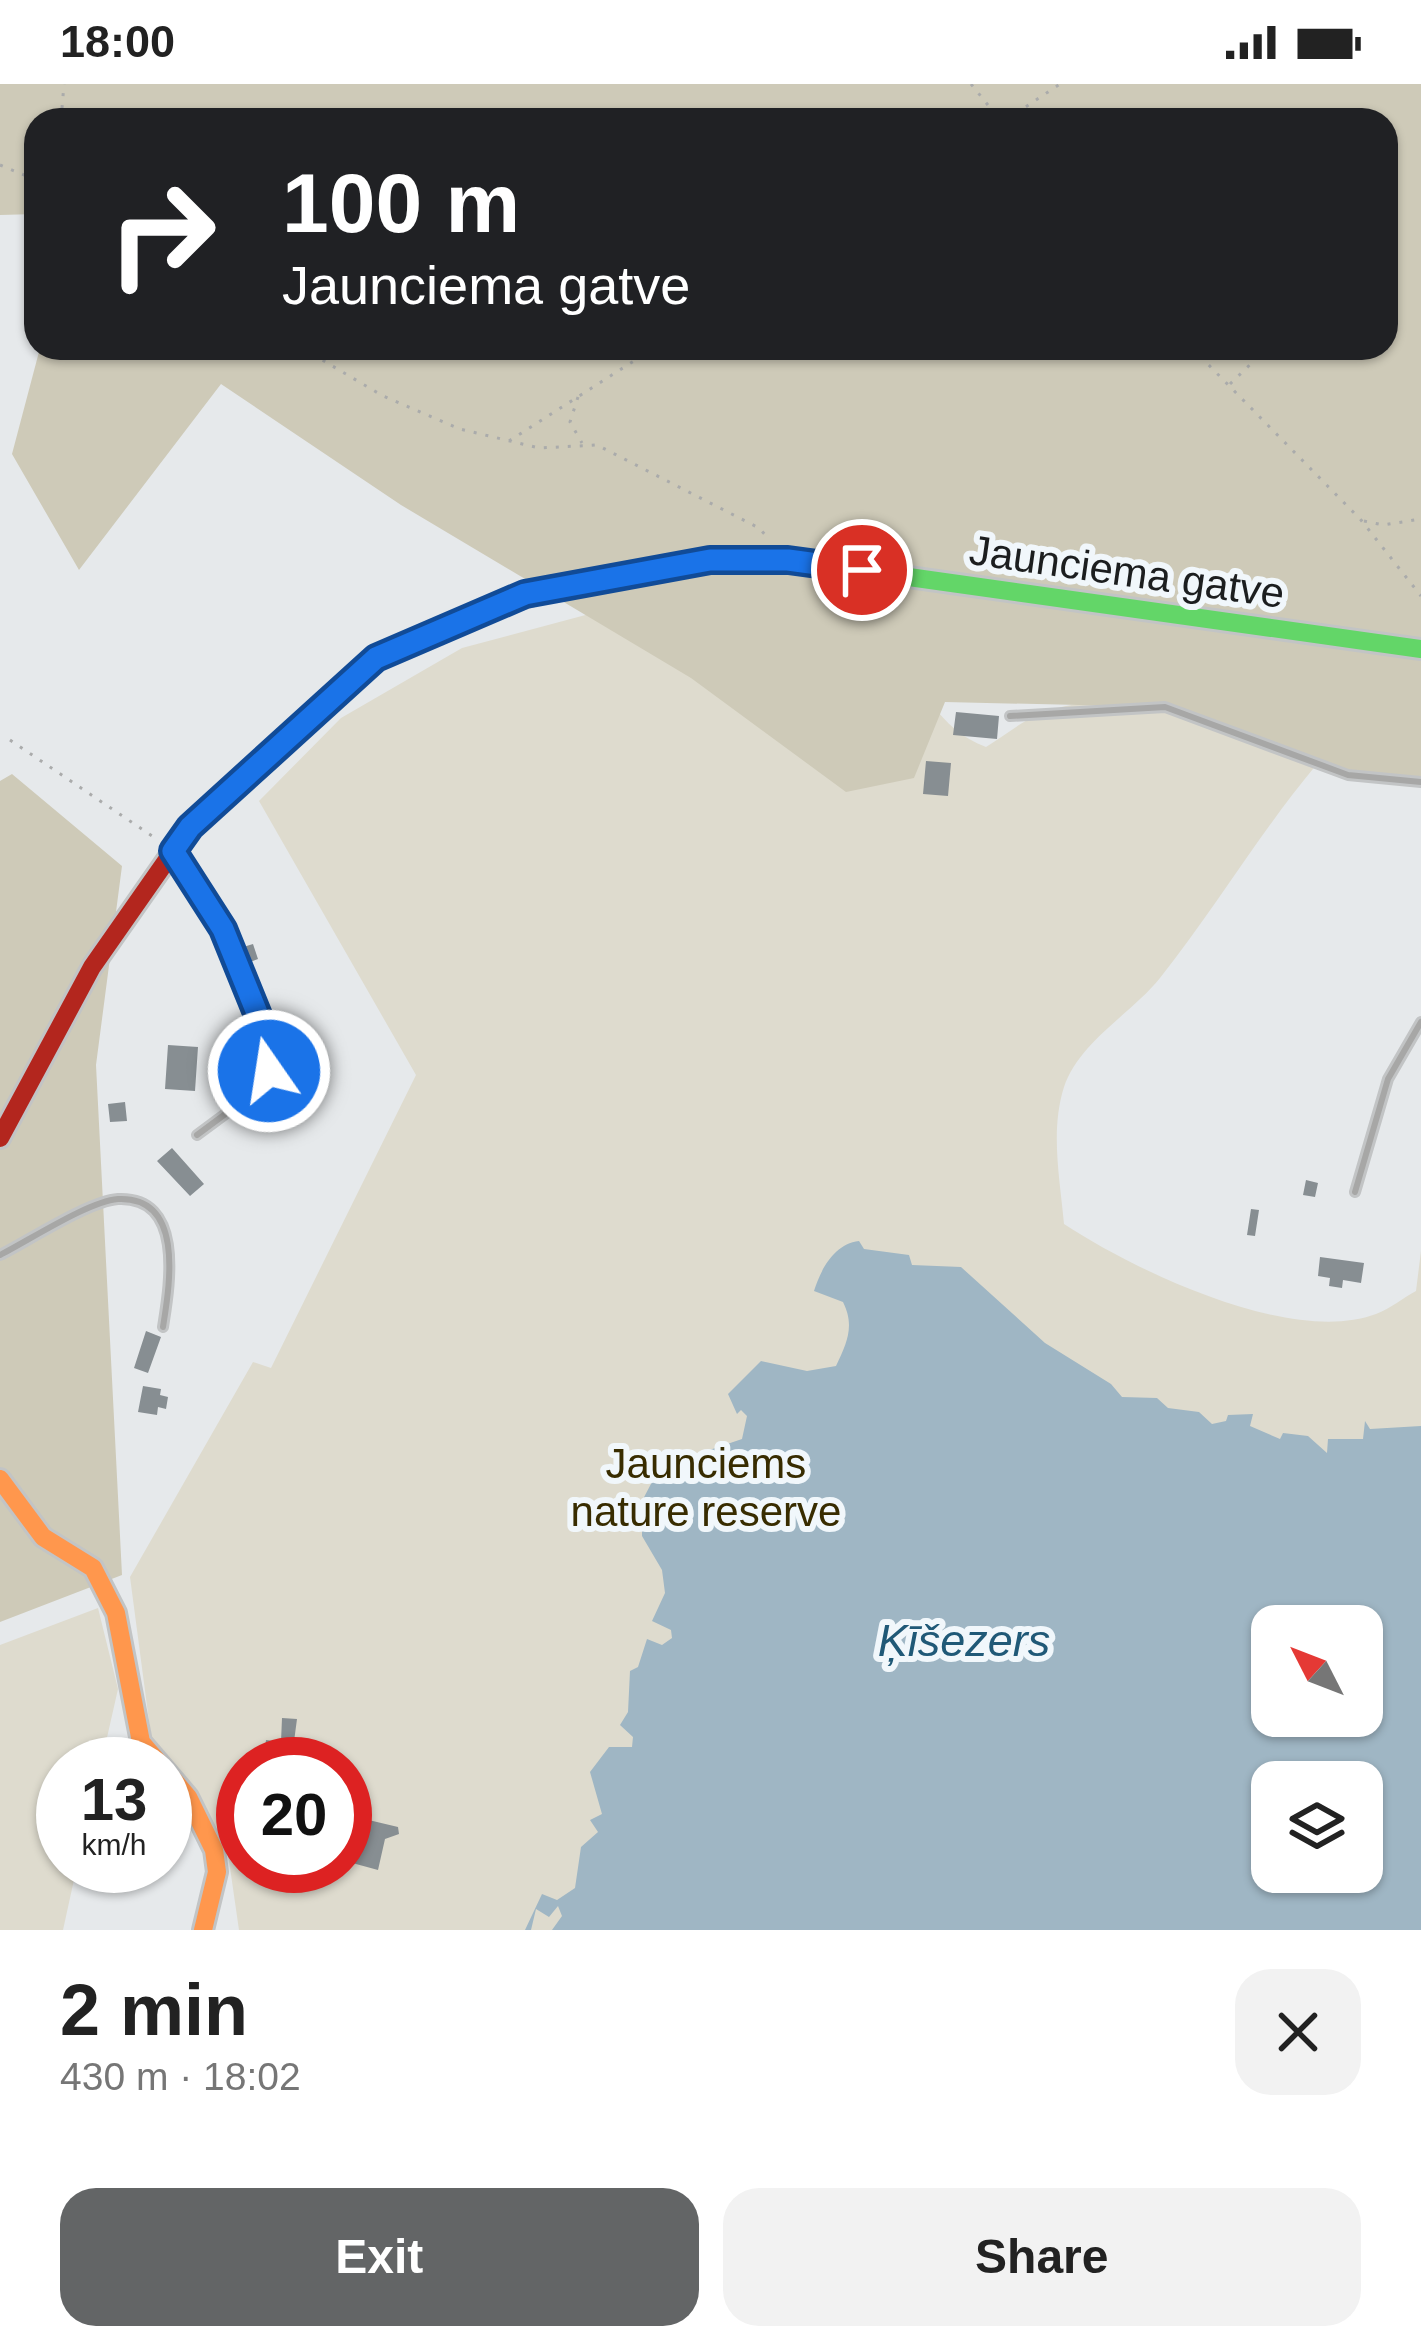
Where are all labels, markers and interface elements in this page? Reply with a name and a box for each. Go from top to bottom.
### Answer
text: 18:00 [60,16,175,67]
icon: right [84,156,240,312]
text: 100 m [282,156,520,250]
text: Jaunciema gatve [282,255,690,315]
pin [811,519,913,621]
street label: Jaunciema gatve [966,526,1287,617]
icon: arrive [829,537,895,603]
position arrow [206,1008,332,1134]
park label: Jaunciems nature reserve [571,1440,841,1535]
north arrow [1251,1605,1383,1737]
map controls [1251,1605,1383,1893]
water label: Ķīšezers [878,1615,1050,1666]
speed limit sign: 20 [216,1737,372,1893]
button: layers [1251,1761,1383,1893]
text: 13 [81,1766,147,1833]
text: km/h [81,1828,147,1861]
button: close [1235,1969,1361,2095]
text: 2 min [60,1970,248,2050]
text: 430 m · 18:02 [60,2055,301,2098]
button: Exit [60,2188,699,2326]
button: Share [723,2188,1361,2326]

